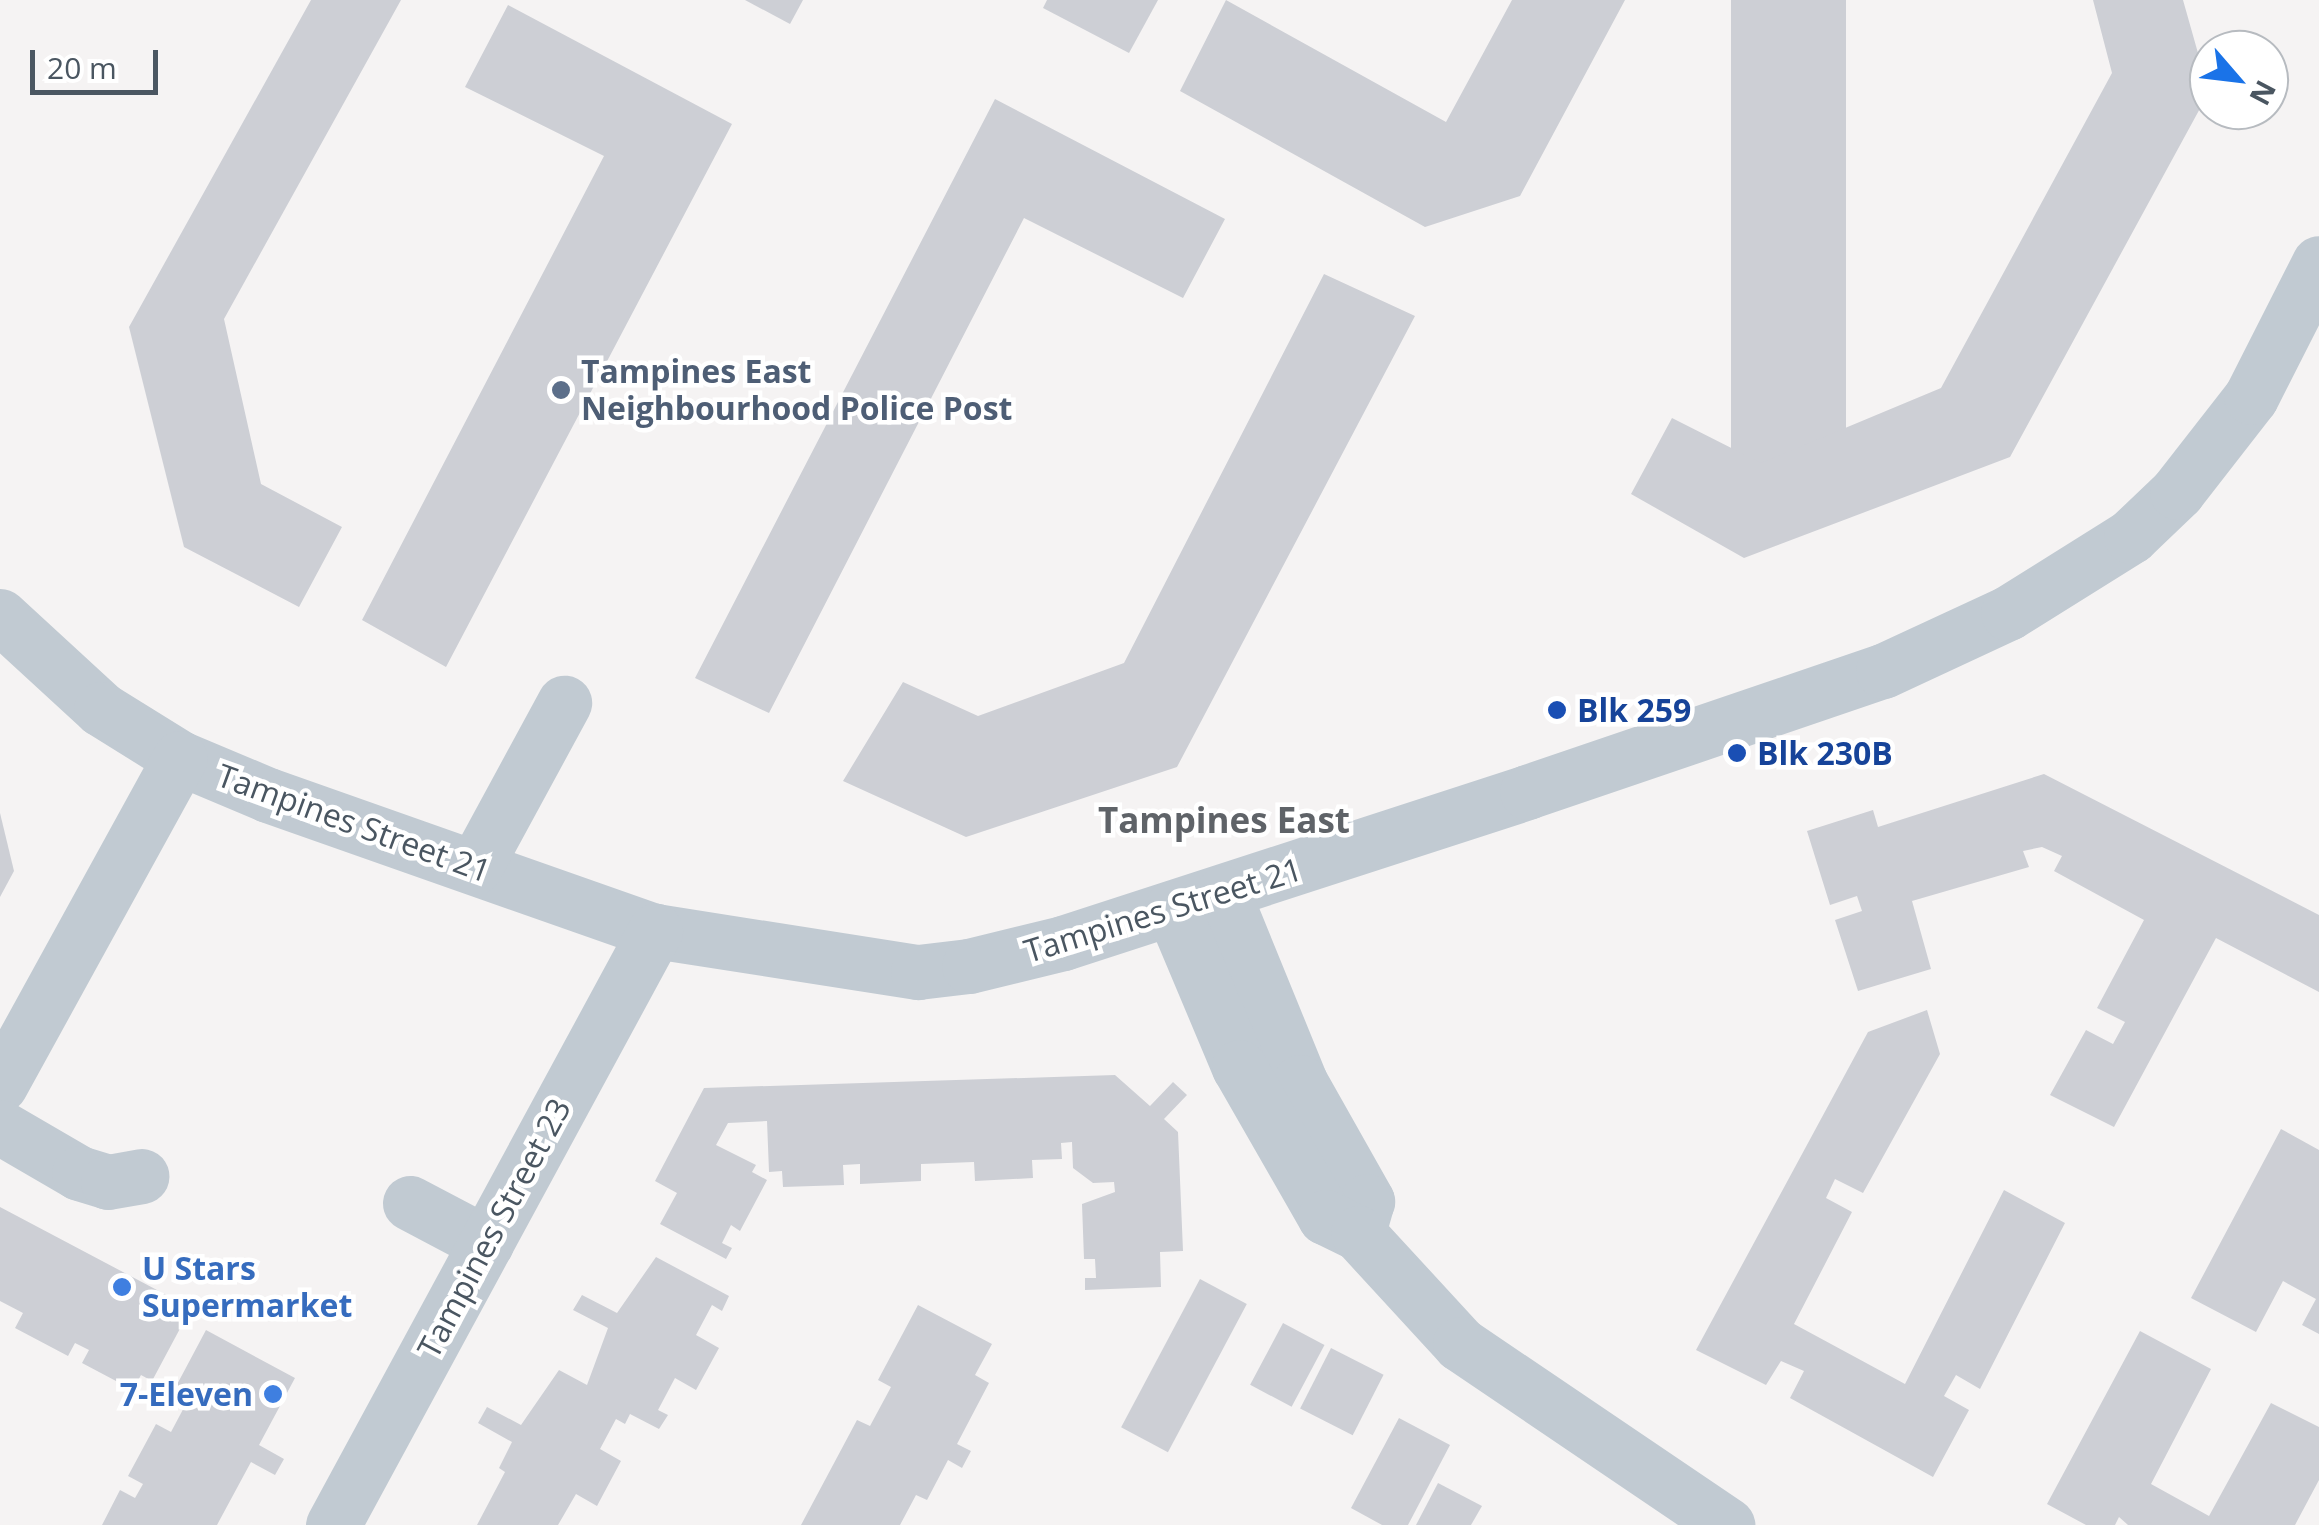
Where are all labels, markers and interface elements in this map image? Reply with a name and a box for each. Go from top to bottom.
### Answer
scale bar [35,30,162,92]
north arrow [2189,30,2289,130]
text: 20 m [47,47,117,88]
text: N [2242,74,2286,112]
place label: Tampines East Neighbourhood Police Post [581,353,1012,428]
marker: Tampines East Neighbourhood Police Post [550,379,572,401]
place label: Blk 259 [1577,691,1691,729]
marker: Blk 259 [1546,699,1568,721]
place label: Blk 230B [1757,734,1893,772]
marker: Blk 230B [1726,742,1748,764]
street label: Tampines Street 21 [212,756,496,890]
district label: Tampines East [1098,799,1350,841]
street label: Tampines Street 21 [1020,850,1306,970]
street label: Tampines Street 23 [409,1092,579,1364]
place label: U Stars Supermarket [142,1250,352,1325]
marker: U Stars Supermarket [111,1276,133,1298]
place label: 7-Eleven [120,1375,253,1413]
marker: 7-Eleven [262,1383,284,1405]

